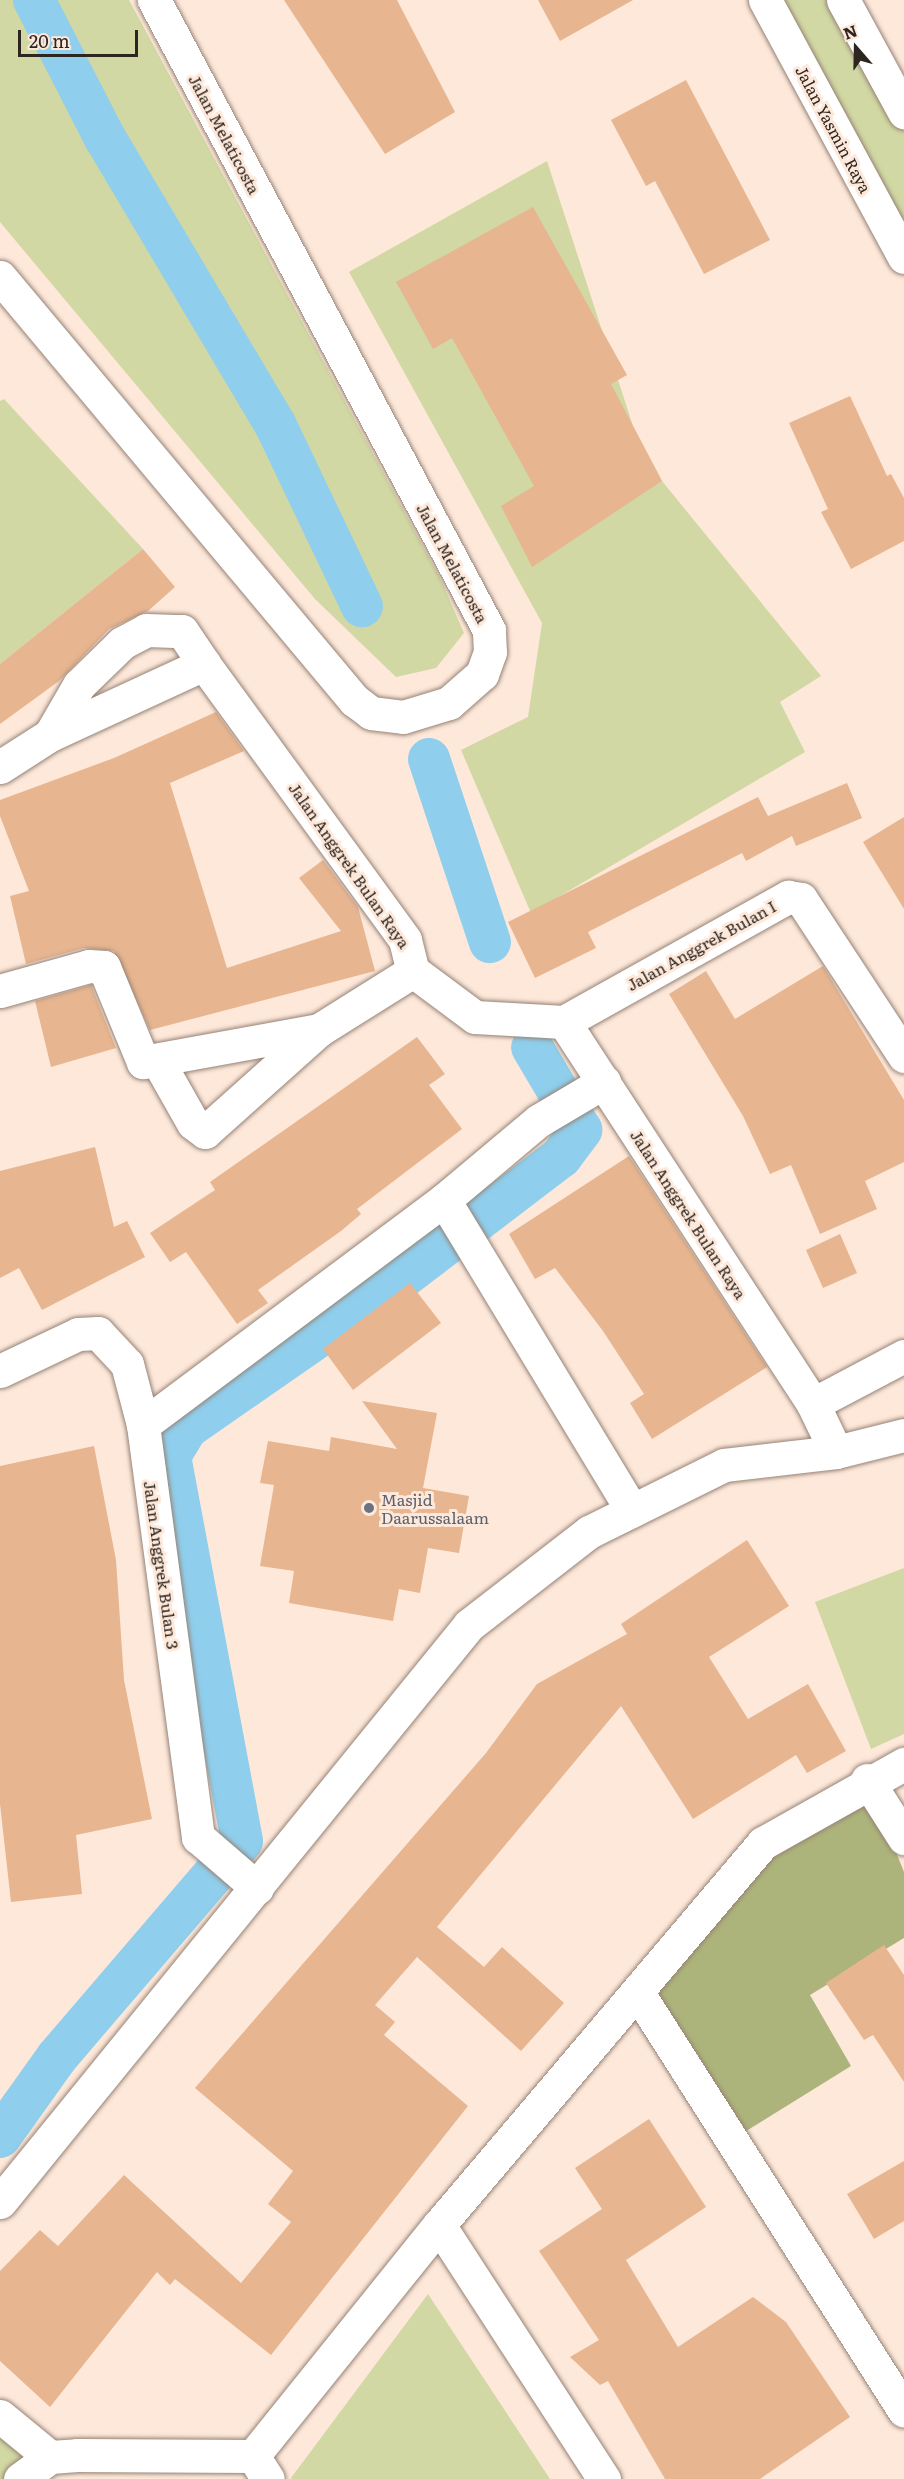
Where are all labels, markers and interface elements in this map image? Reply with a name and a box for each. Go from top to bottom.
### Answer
scale bar [21,18,141,56]
north arrow [826,18,886,78]
text: N [839,18,860,45]
text: 20 m [29,27,70,54]
street label: Jalan Yasmin Raya [792,62,876,196]
street label: Jalan Melaticosta [185,71,265,197]
street label: Jalan Melaticosta [413,500,493,626]
street label: Jalan Anggrek Bulan Raya [285,778,415,952]
street label: Jalan Anggrek Bulan I [623,896,779,994]
street label: Jalan Anggrek Bulan Raya [627,1126,751,1302]
street label: Jalan Anggrek Bulan 3 [141,1480,183,1650]
place label: Masjid Daarussalaam [381,1489,489,1527]
marker: Masjid Daarussalaam [362,1501,376,1515]

